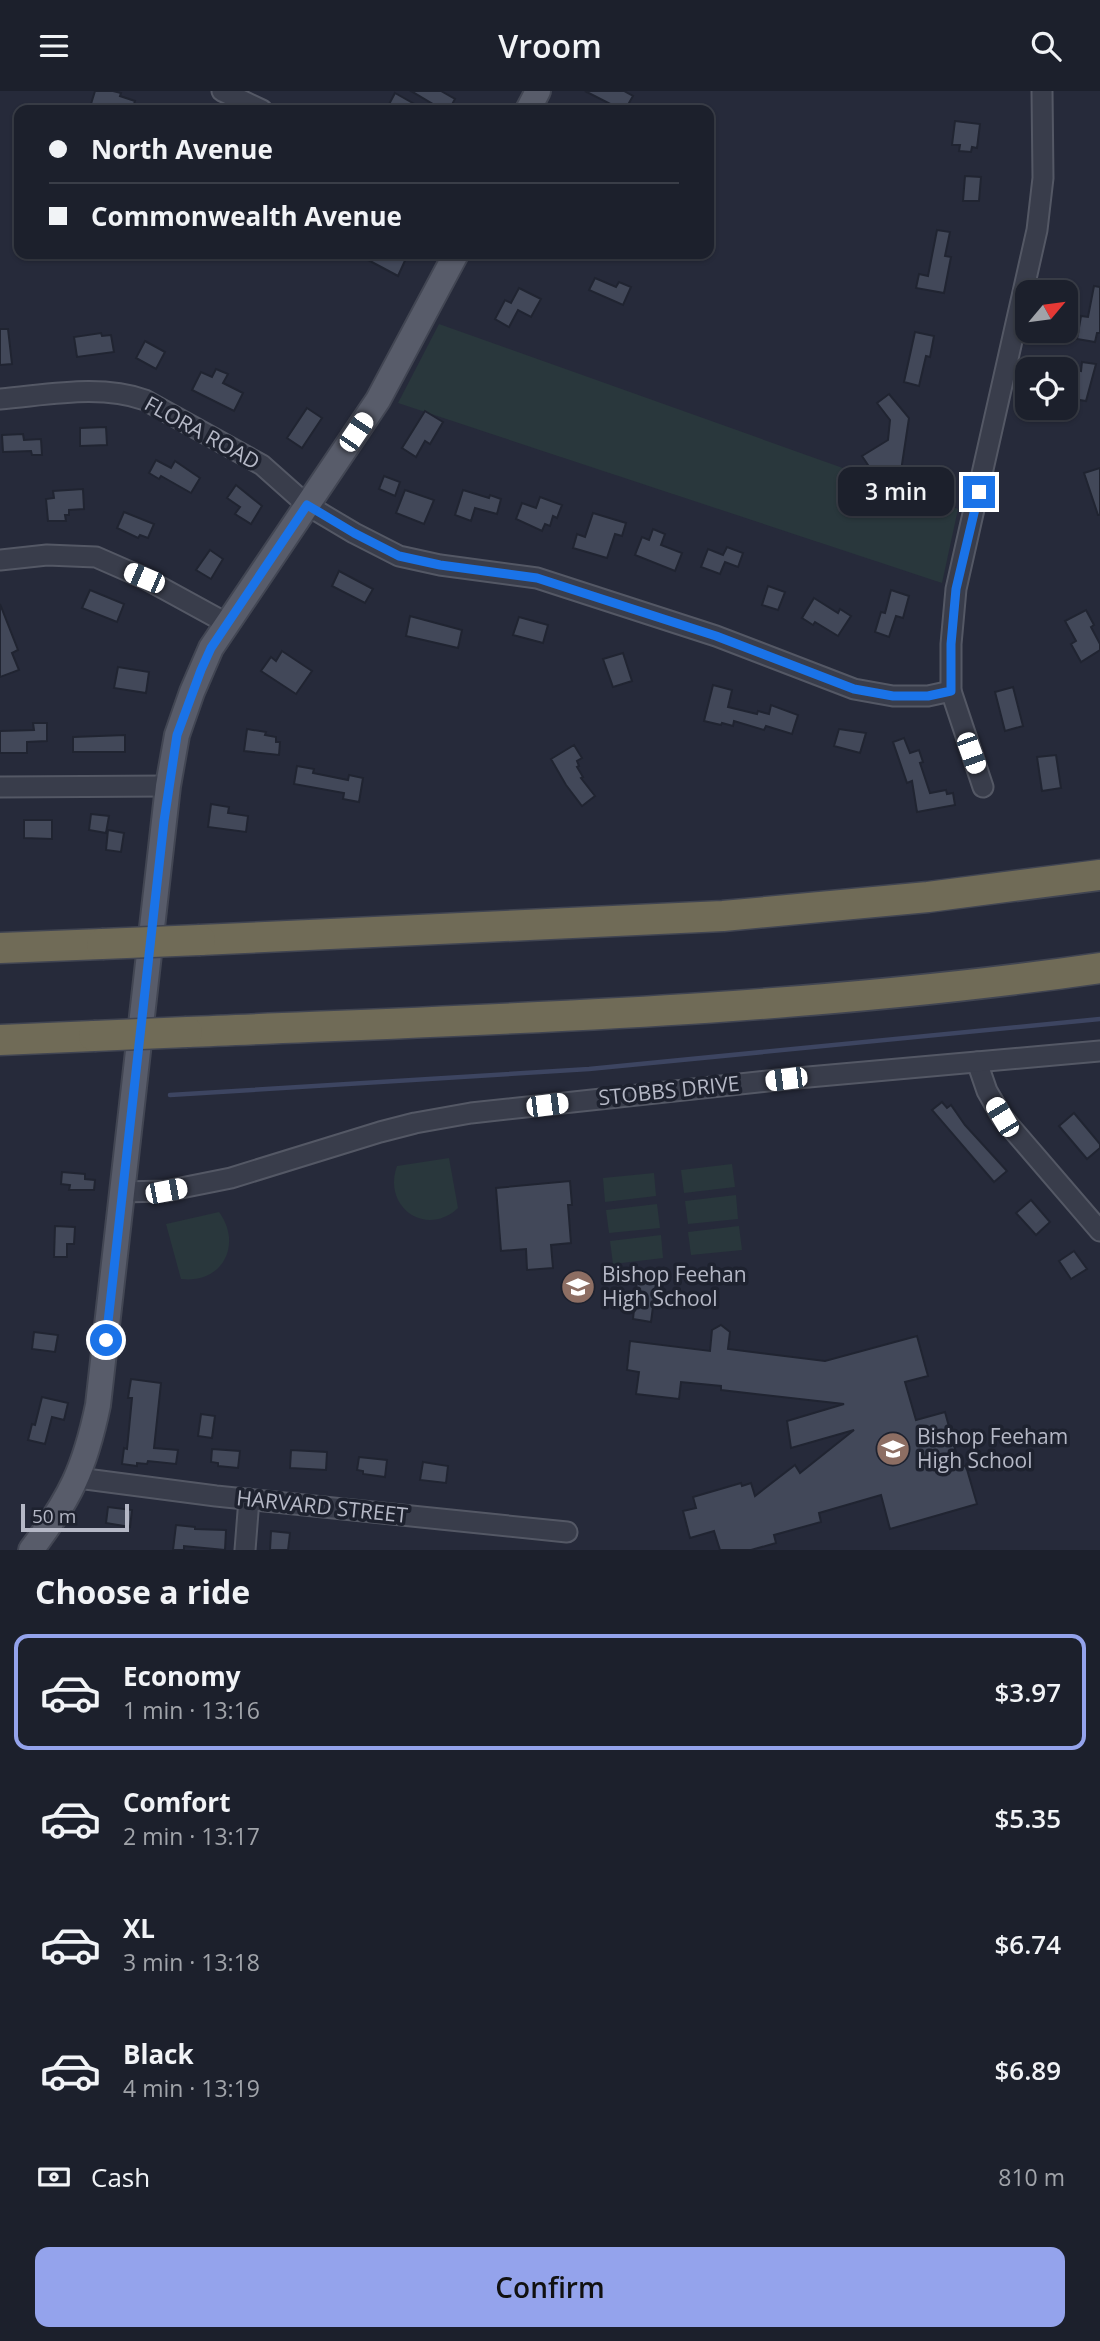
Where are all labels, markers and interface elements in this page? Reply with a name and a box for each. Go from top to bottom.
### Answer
text: Vroom [498,24,602,67]
icon: menu [35,27,73,65]
icon: search [1027,27,1065,65]
text: North Avenue [91,131,273,167]
text: Commonwealth Avenue [91,198,402,234]
north arrow [1015,280,1078,343]
map controls [1015,280,1078,420]
button: locate [1015,357,1078,420]
street label: FLORA ROAD [140,389,265,475]
car [336,409,377,455]
callout: 3 min [839,467,954,517]
text: 3 min [865,475,927,507]
route end [963,476,995,508]
car [121,560,168,596]
car [954,730,989,776]
car [764,1066,809,1092]
street label: STOBBS DRIVE [597,1069,741,1111]
car [525,1092,570,1118]
car [983,1094,1022,1140]
car [144,1177,189,1205]
place label: Bishop Feehan High School [602,1260,747,1312]
school or university icon: Bishop Feehan High School [559,1268,597,1306]
route start [90,1324,122,1356]
place label: Bishop Feeham High School [917,1422,1068,1474]
school or university icon: Bishop Feeham High School [874,1430,912,1468]
street label: HARVARD STREET [235,1483,410,1529]
scale bar [21,1501,130,1533]
text: 50 m [32,1503,76,1529]
text: Choose a ride [35,1570,250,1613]
text: Economy [123,1658,241,1694]
icon: car [39,1661,102,1724]
text: $3.97 [994,1674,1061,1710]
text: 1 min · 13:16 [123,1694,260,1726]
text: Comfort [123,1784,230,1820]
icon: car [39,1787,102,1850]
text: $5.35 [994,1800,1061,1836]
text: 2 min · 13:17 [123,1820,260,1852]
text: XL [123,1910,155,1946]
icon: car [39,1913,102,1976]
text: $6.74 [994,1926,1061,1962]
text: 3 min · 13:18 [123,1946,260,1978]
text: Black [123,2036,194,2072]
icon: car [39,2039,102,2102]
text: $6.89 [994,2052,1061,2088]
text: 4 min · 13:19 [123,2072,260,2104]
icon: cash [35,2158,73,2196]
text: Cash [91,2159,150,2195]
text: 810 m [998,2161,1065,2193]
button: Confirm [35,2247,1065,2327]

